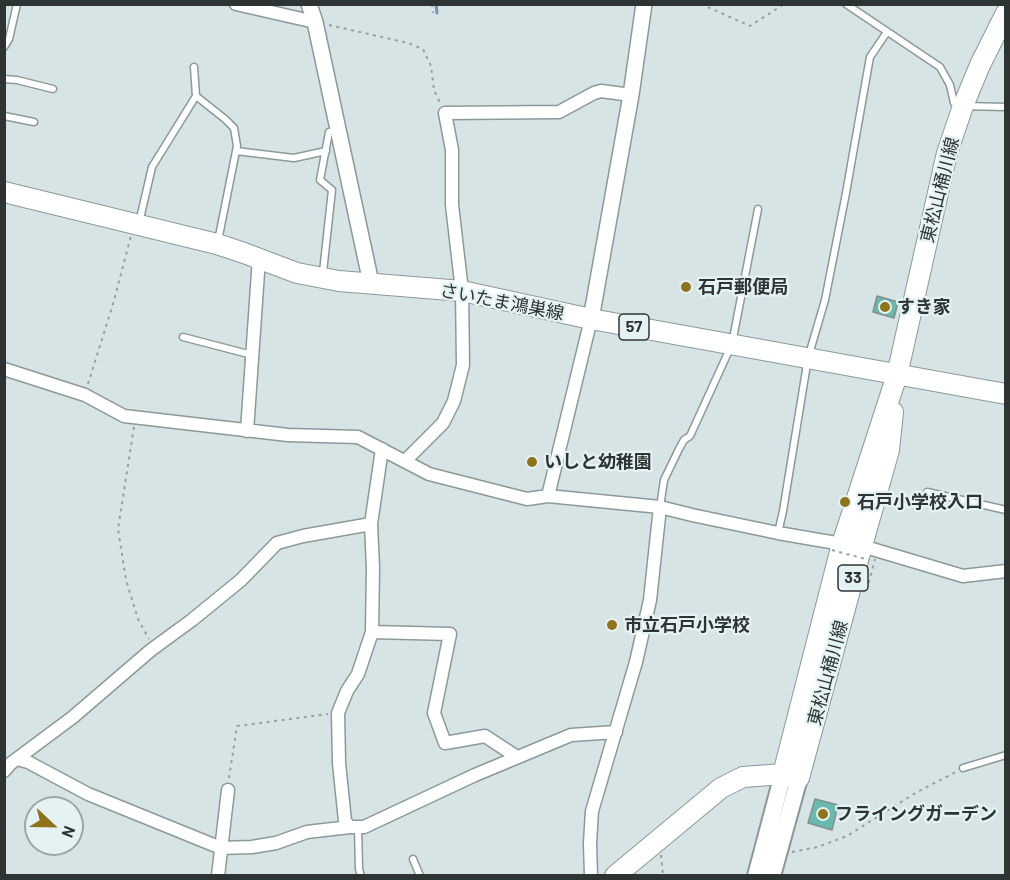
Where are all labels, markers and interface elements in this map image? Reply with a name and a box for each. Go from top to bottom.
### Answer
street label: 東松山桶川線 [916,135,964,245]
place label: 石戸郵便局 [698,276,788,298]
street label: さいたま鴻巣線 [438,279,566,325]
marker: 石戸郵便局 [679,280,693,294]
place label: すき家 [897,296,951,318]
marker: すき家 [878,300,892,314]
road number: 57 [619,314,649,340]
place label: いしと幼稚園 [544,451,652,473]
marker: いしと幼稚園 [525,455,539,469]
place label: 石戸小学校入口 [857,491,983,513]
marker: 石戸小学校入口 [838,495,852,509]
road number: 33 [838,565,868,591]
place label: 市立石戸小学校 [624,614,750,636]
marker: 市立石戸小学校 [605,618,619,632]
street label: 東松山桶川線 [804,618,852,728]
north arrow [24,796,84,856]
place label: フライングガーデン [835,803,997,825]
marker: フライングガーデン [816,807,830,821]
text: N [59,824,80,841]

